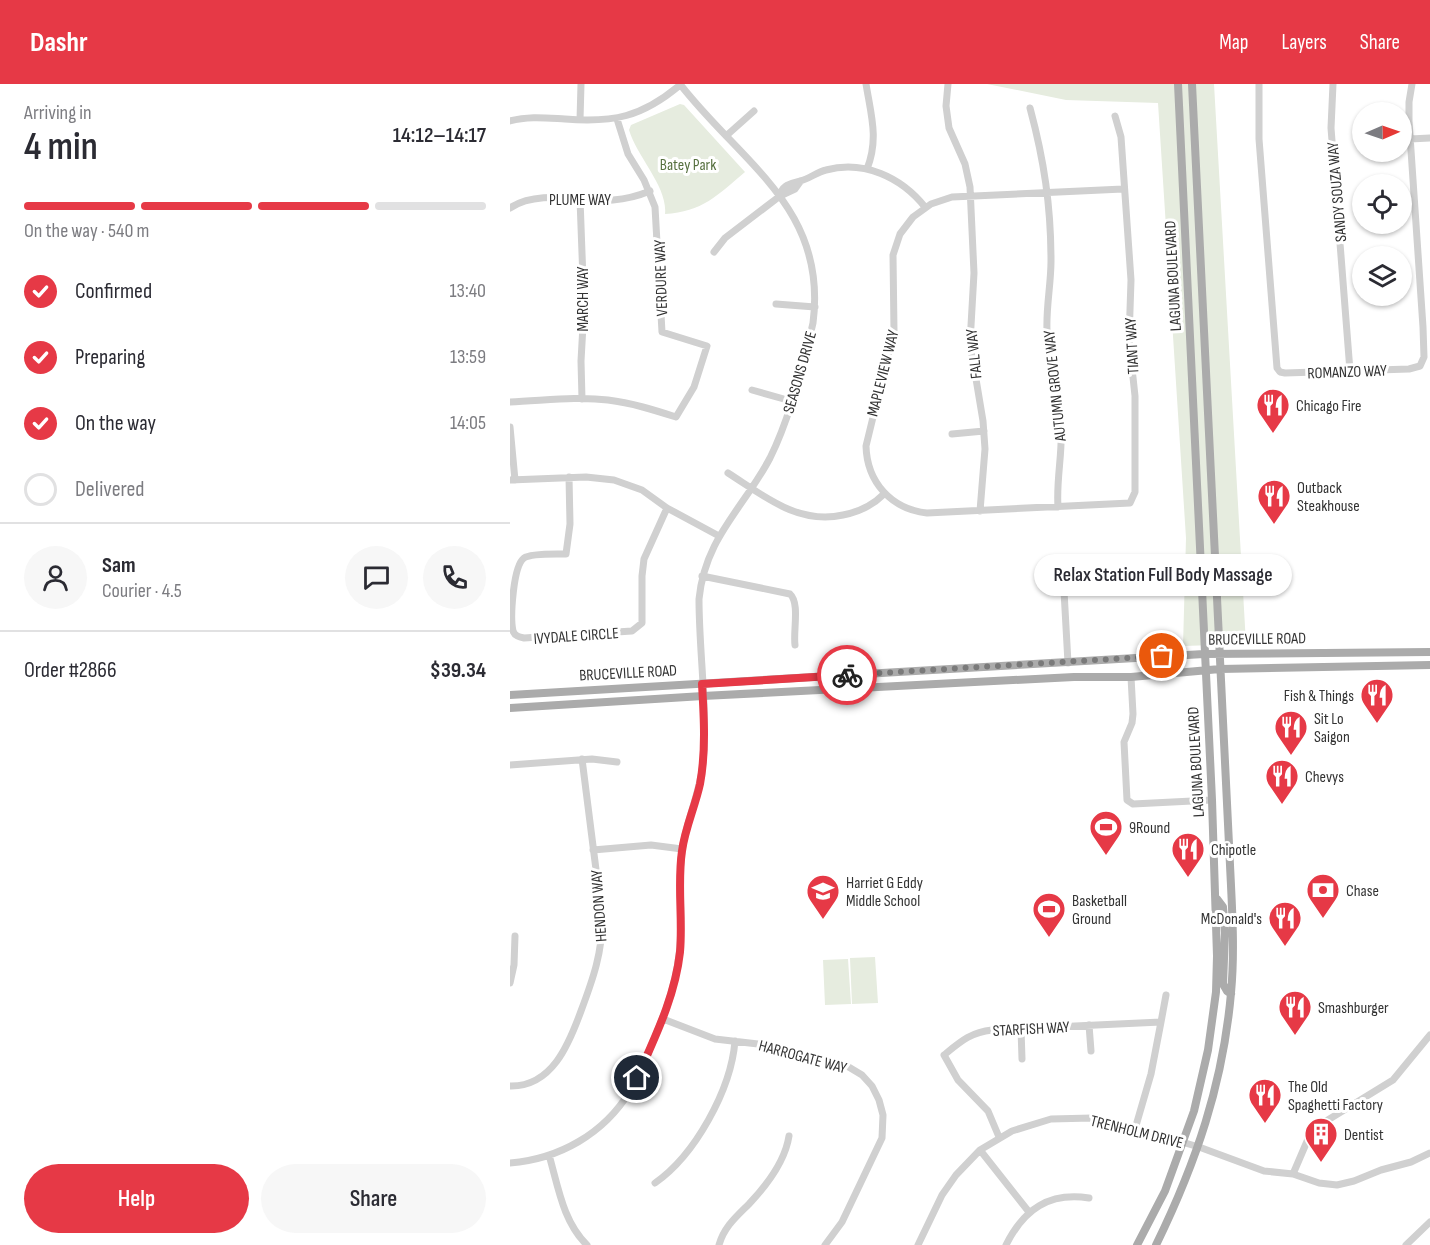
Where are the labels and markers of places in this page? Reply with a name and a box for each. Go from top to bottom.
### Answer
restaurant icon: Chicago Fire [1255,387,1291,434]
place label: Chicago Fire [1296,397,1362,416]
restaurant icon: Outback Steakhouse [1256,478,1292,525]
place label: Outback Steakhouse [1297,479,1360,516]
callout: Relax Station Full Body Massage [1033,554,1291,596]
pin [1136,630,1187,681]
restaurant icon: Fish & Things [1359,677,1395,724]
place label: Fish & Things [1284,687,1354,706]
restaurant icon: Sit Lo Saigon [1273,709,1309,756]
place label: Sit Lo Saigon [1314,710,1350,747]
restaurant icon: Chevys [1264,758,1300,805]
place label: Chevys [1305,768,1344,787]
sports icon: 9Round [1088,809,1124,856]
place label: 9Round [1129,819,1170,838]
restaurant icon: Chipotle [1170,831,1206,878]
place label: Chipotle [1211,841,1256,860]
bank icon: Chase [1305,872,1341,919]
school or university icon: Harriet G Eddy Middle School [805,873,841,920]
place label: Harriet G Eddy Middle School [846,874,923,911]
place label: Chase [1346,882,1379,901]
sports icon: Basketball Ground [1031,891,1067,938]
place label: Basketball Ground [1072,892,1127,929]
restaurant icon: McDonald's [1267,900,1303,947]
place label: McDonald's [1201,910,1262,929]
restaurant icon: Smashburger [1277,989,1313,1036]
place label: Smashburger [1318,999,1389,1018]
pin [611,1052,662,1103]
restaurant icon: The Old Spaghetti Factory [1247,1077,1283,1124]
place label: The Old Spaghetti Factory [1288,1078,1383,1115]
building icon: Dentist [1303,1116,1339,1163]
place label: Dentist [1344,1126,1384,1145]

